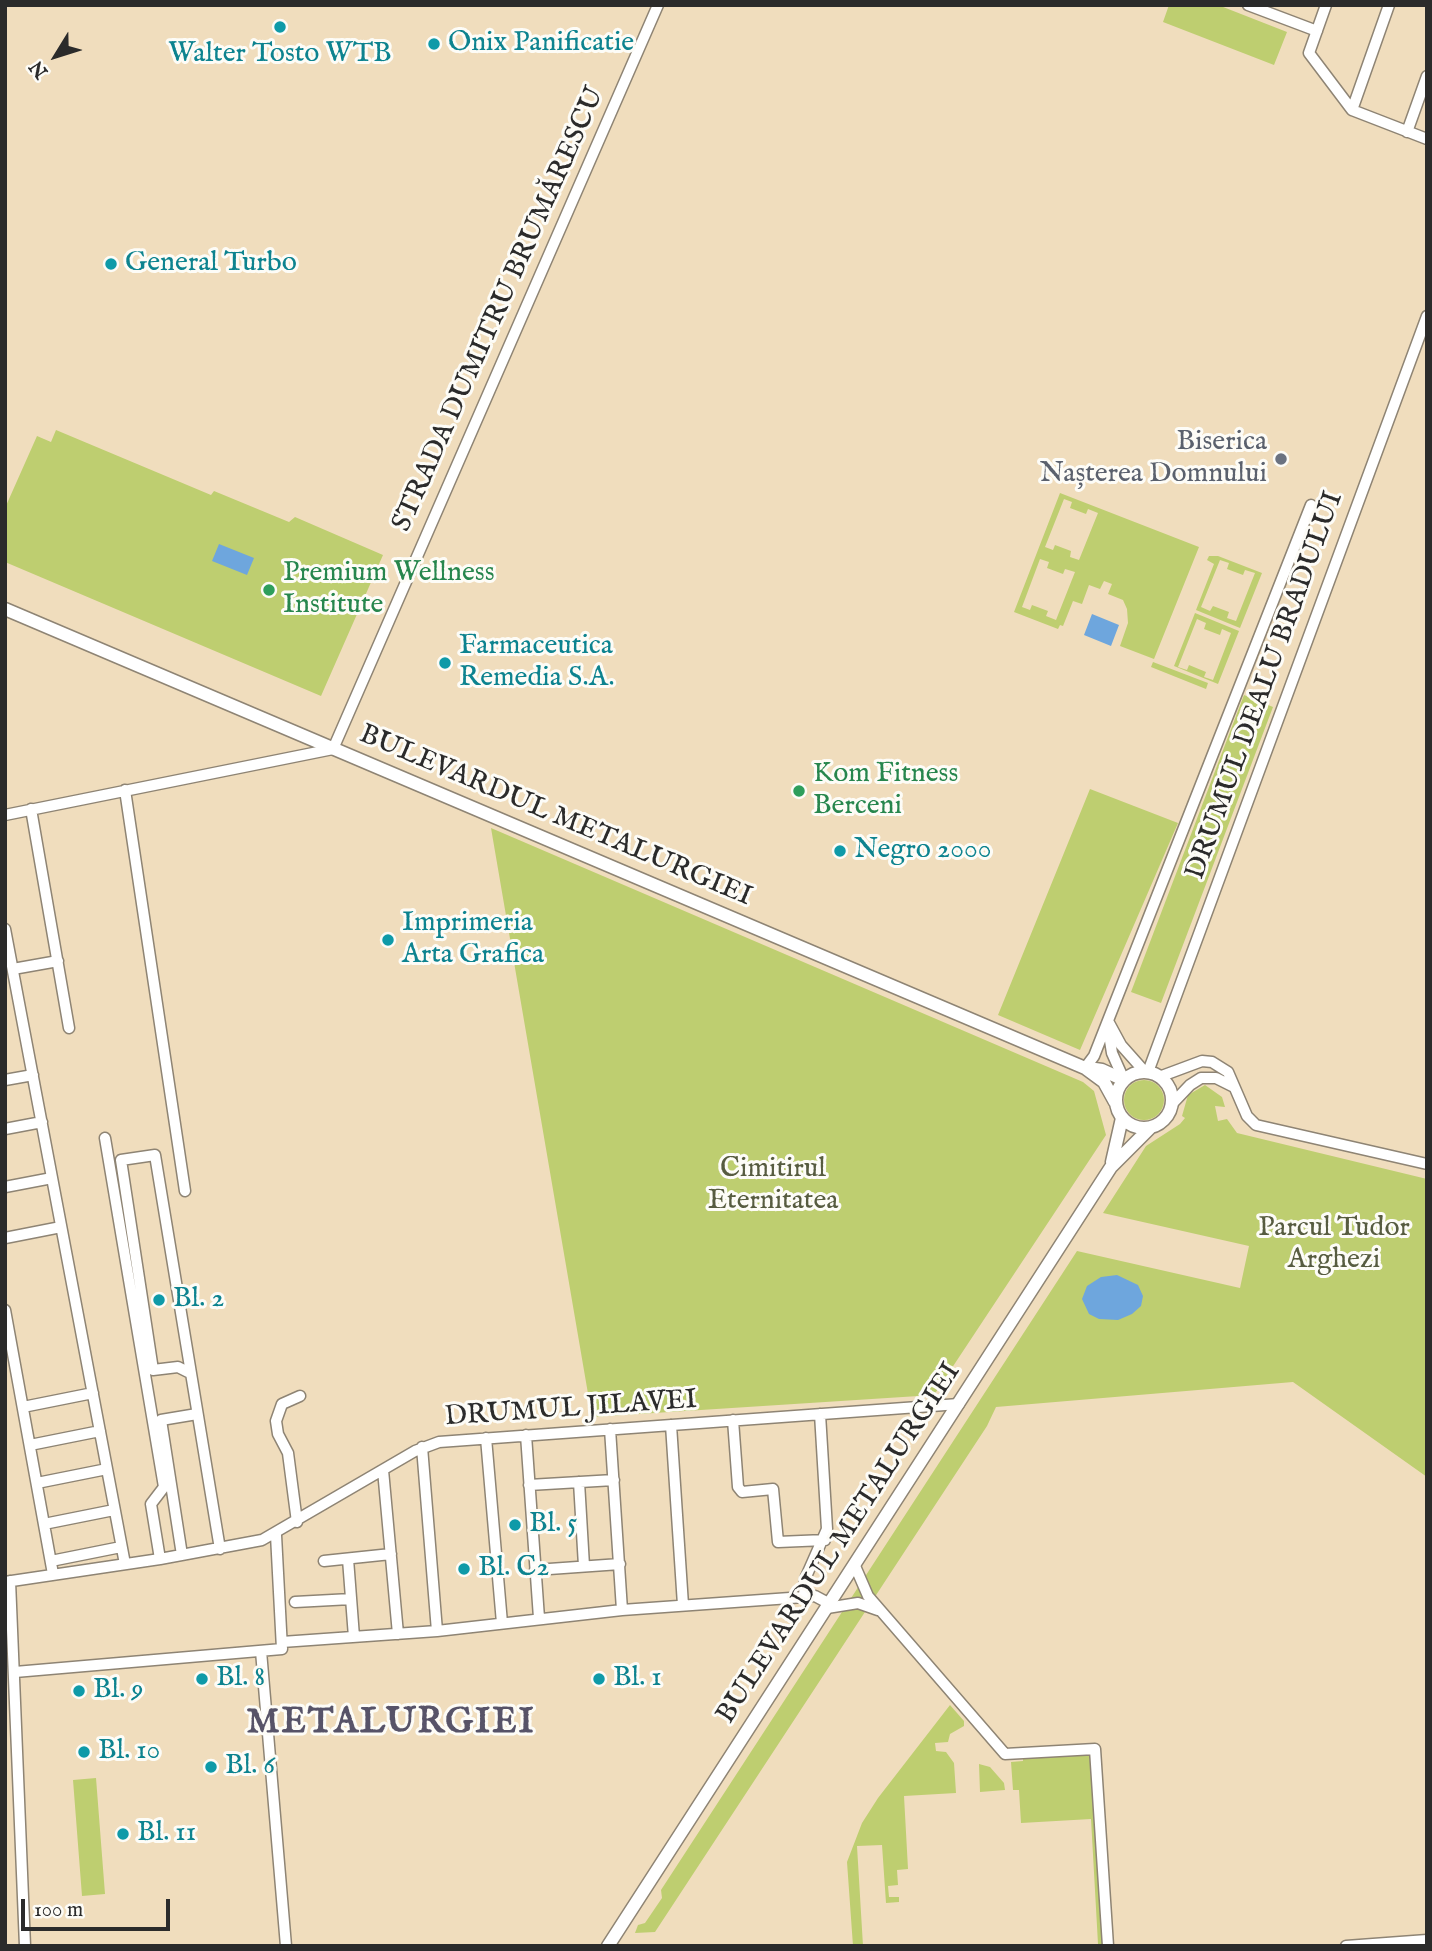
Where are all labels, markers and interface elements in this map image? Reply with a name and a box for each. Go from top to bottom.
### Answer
marker: Walter Tosto WTB [272,19,288,35]
north arrow [21,21,91,91]
place label: Onix Panificatie [448,27,634,61]
marker: Onix Panificatie [426,36,442,52]
place label: Walter Tosto WTB [168,38,392,72]
text: N [25,55,54,83]
street label: STRADA DUMITRU BRUMĂRESCU [387,83,613,537]
place label: General Turbo [125,247,297,281]
marker: General Turbo [103,256,119,272]
place label: Biserica Nașterea Domnului [1040,426,1267,492]
marker: Biserica Nașterea Domnului [1273,451,1289,467]
street label: DRUMUL DEALU BRADULUI [1180,487,1352,885]
place label: Premium Wellness Institute [283,557,494,623]
marker: Premium Wellness Institute [261,582,277,598]
place label: Farmaceutica Remedia S.A. [459,630,614,696]
marker: Farmaceutica Remedia S.A. [437,655,453,671]
street label: BULEVARDUL METALURGIEI [354,719,756,915]
place label: Kom Fitness Berceni [813,758,958,824]
marker: Kom Fitness Berceni [791,783,807,799]
place label: Negro 2000 [854,834,991,868]
marker: Negro 2000 [832,843,848,859]
place label: Imprimeria Arta Grafica [402,907,544,973]
marker: Imprimeria Arta Grafica [380,932,396,948]
park label: Cimitirul Eternitatea [708,1153,838,1219]
park label: Parcul Tudor Arghezi [1258,1212,1410,1278]
place label: Bl. 2 [173,1283,224,1317]
marker: Bl. 2 [151,1292,167,1308]
street label: BULEVARDUL METALURGIEI [711,1357,969,1731]
street label: DRUMUL JILAVEI [444,1384,698,1436]
place label: Bl. 5 [529,1508,577,1542]
marker: Bl. 5 [507,1517,523,1533]
place label: Bl. C2 [478,1552,549,1586]
marker: Bl. C2 [456,1561,472,1577]
place label: Bl. 8 [216,1662,265,1696]
place label: Bl. 1 [613,1662,662,1696]
marker: Bl. 8 [194,1671,210,1687]
marker: Bl. 1 [591,1671,607,1687]
place label: Bl. 9 [93,1674,144,1708]
marker: Bl. 9 [71,1683,87,1699]
district label: METALURGIEI [248,1704,534,1746]
place label: Bl. 10 [98,1735,160,1769]
marker: Bl. 10 [76,1744,92,1760]
place label: Bl. 6 [225,1750,275,1784]
marker: Bl. 6 [203,1759,219,1775]
place label: Bl. 11 [137,1817,196,1851]
marker: Bl. 11 [115,1826,131,1842]
scale bar [24,1884,173,1928]
text: 100 m [34,1897,83,1924]

